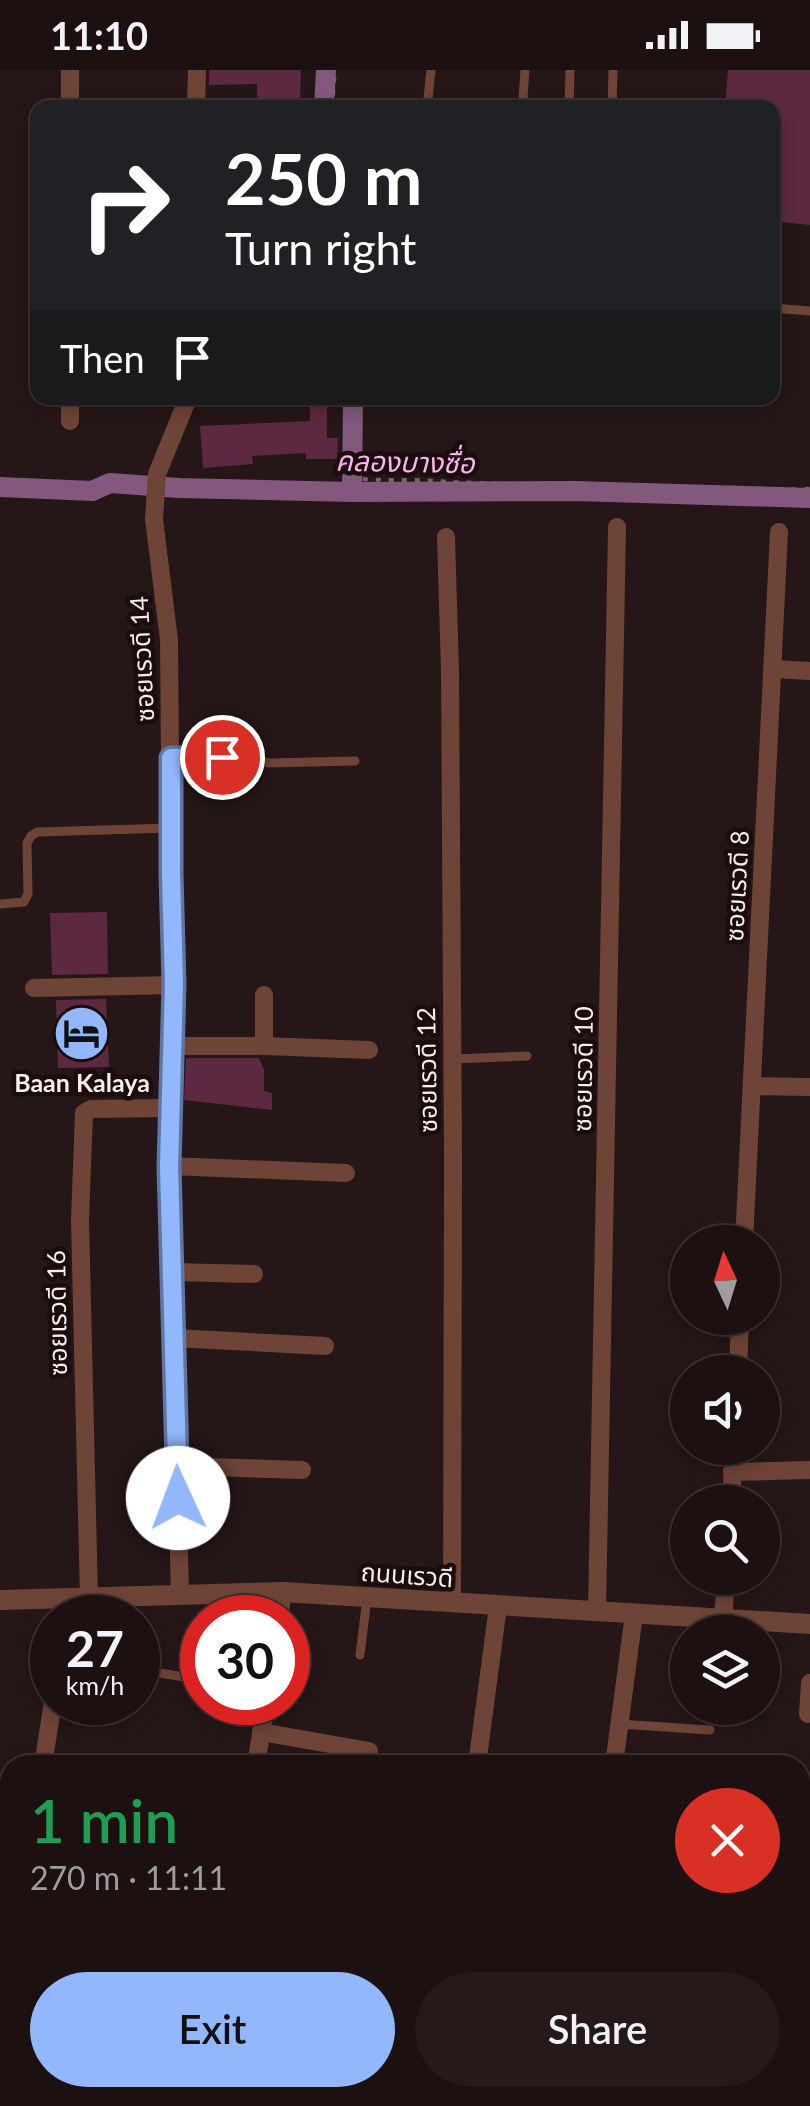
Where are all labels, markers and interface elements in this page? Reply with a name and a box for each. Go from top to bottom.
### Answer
text: 11:10 [50,12,148,58]
text: 250 m [225,136,422,220]
icon: right [60,140,190,270]
text: Turn right [225,221,416,275]
icon: arrive [165,330,220,385]
text: Then [60,335,145,381]
water label: คลองบางซื่อ [335,442,476,479]
street label: ซอยเรวดี 14 [123,596,159,723]
pin [180,715,265,800]
icon: arrive [195,730,250,785]
street label: ซอยเรวดี 8 [718,830,754,942]
hotel icon: Baan Kalaya [52,1004,112,1064]
street label: ซอยเรวดี 10 [566,1006,598,1132]
street label: ซอยเรวดี 12 [410,1007,442,1133]
place label: Baan Kalaya [14,1067,150,1097]
north arrow [670,1225,780,1335]
map controls [670,1225,780,1725]
street label: ซอยเรวดี 16 [40,1250,72,1376]
button: sound [670,1355,780,1465]
position arrow [126,1446,230,1550]
button: search [670,1485,780,1595]
street label: ถนนเรวดี [360,1556,454,1592]
speed limit sign: 30 [180,1595,310,1725]
button: layers [670,1615,780,1725]
text: 27 [66,1618,124,1678]
text: km/h [66,1670,124,1700]
text: 1 min [30,1784,178,1856]
button: close [675,1788,780,1893]
text: 270 m · 11:11 [30,1858,227,1897]
button: Exit [30,1972,395,2087]
button: Share [415,1972,780,2087]

